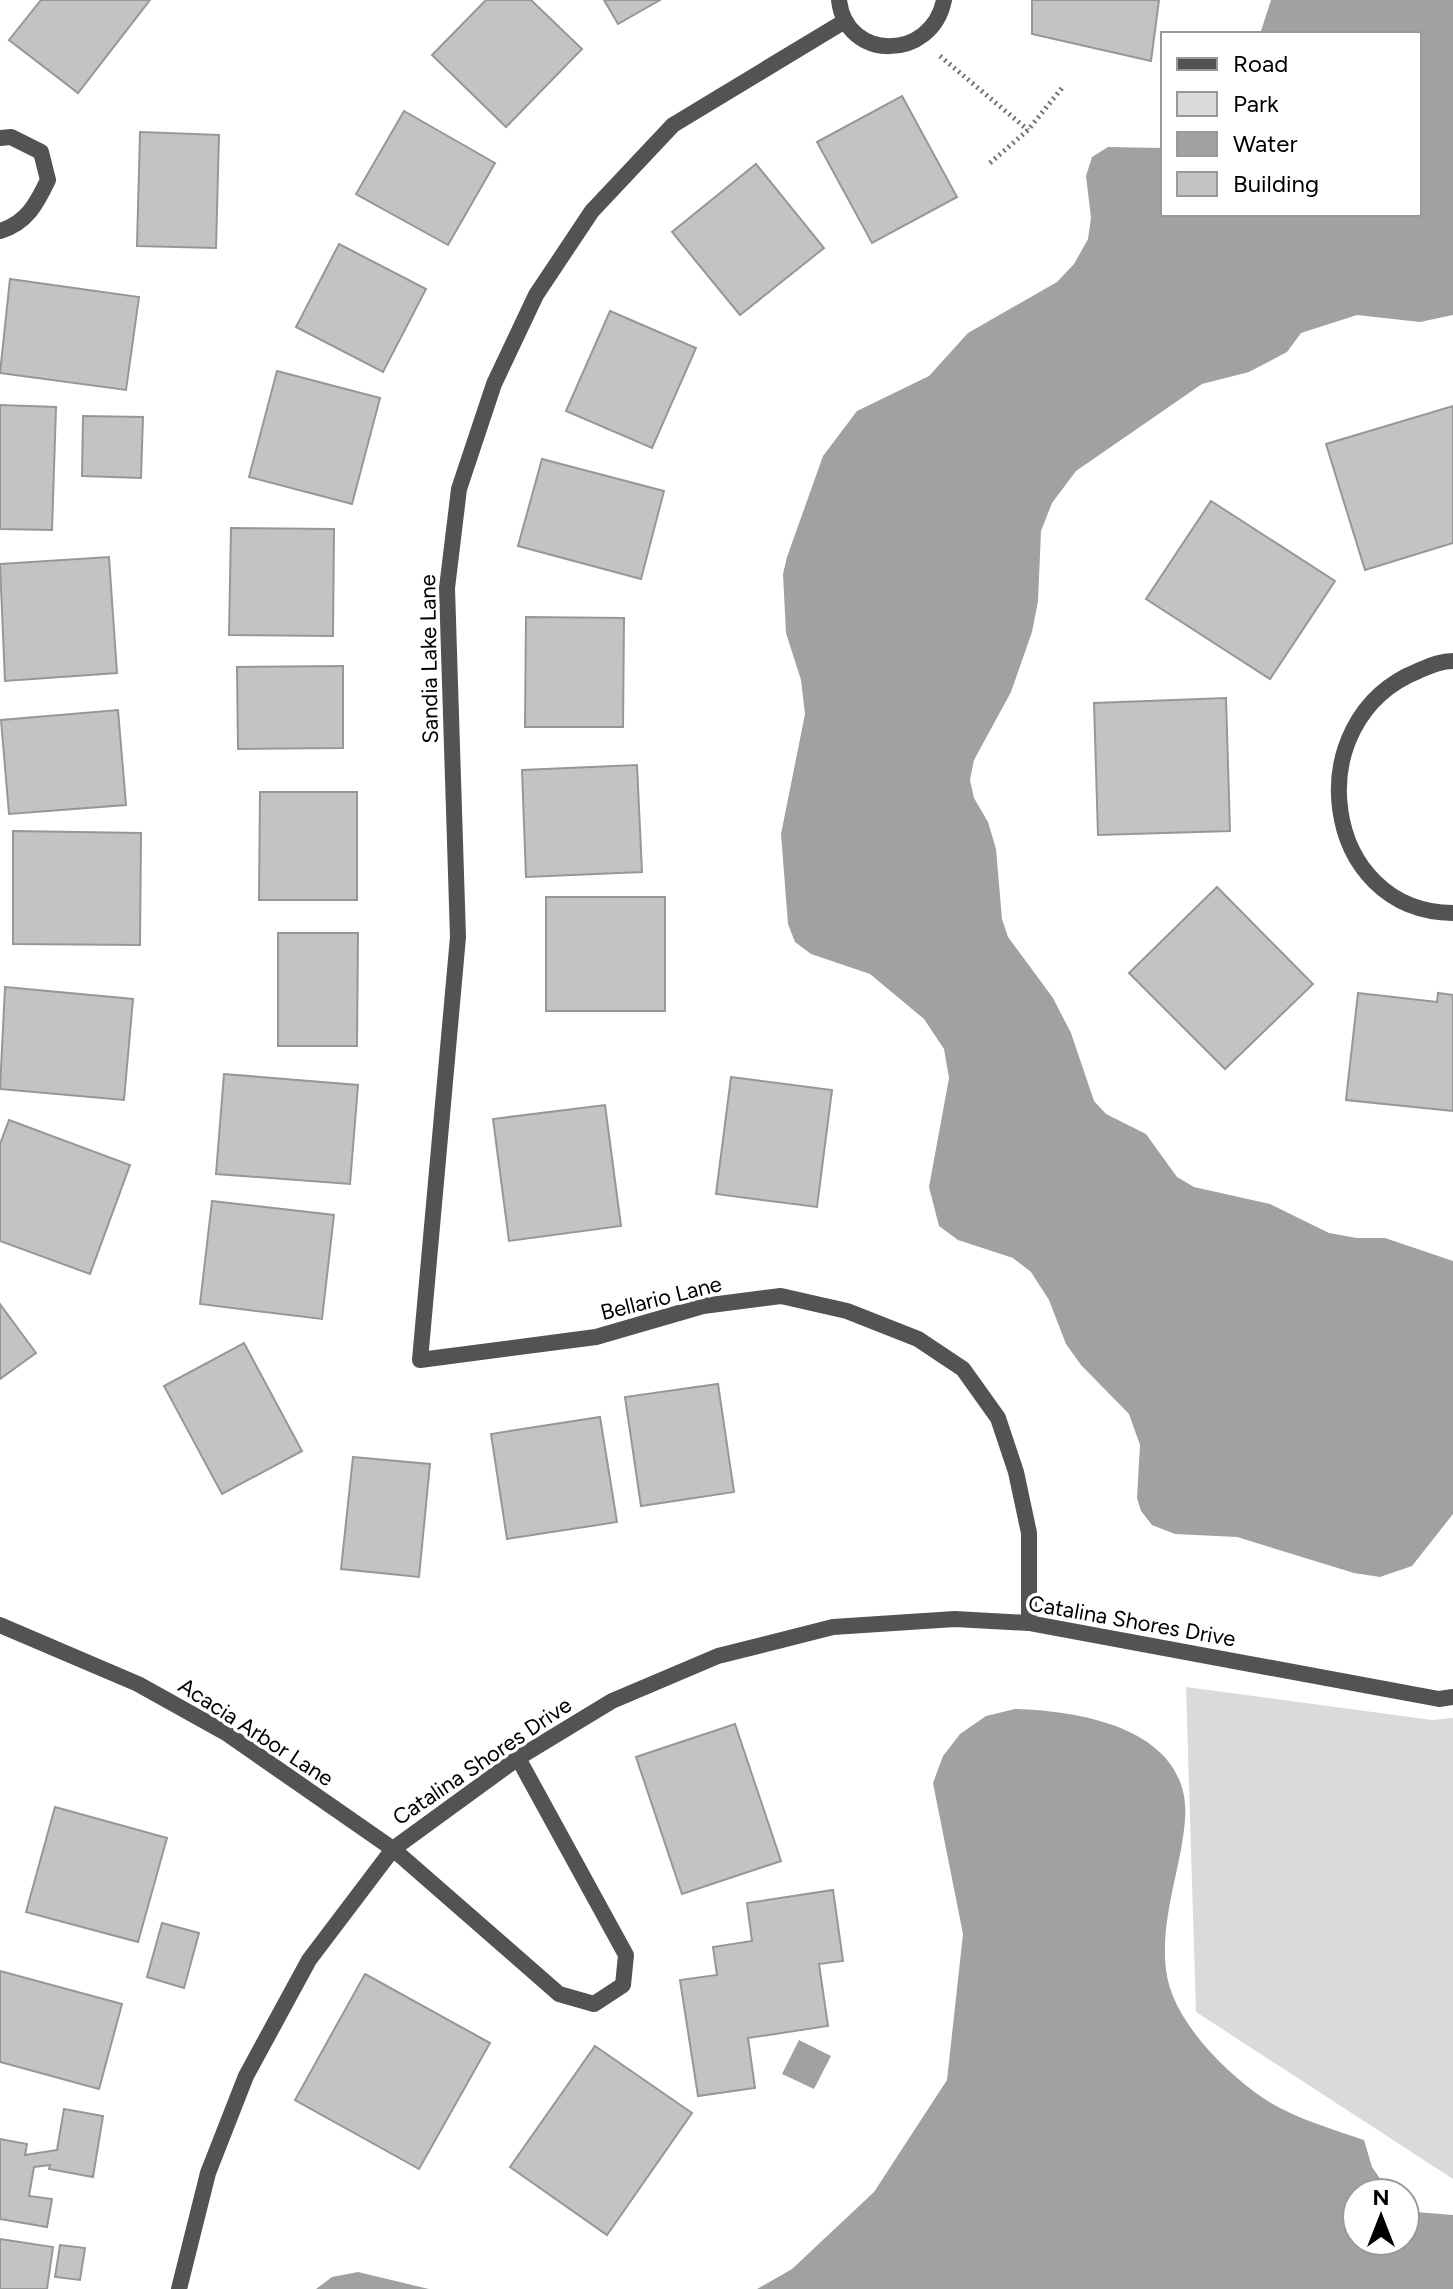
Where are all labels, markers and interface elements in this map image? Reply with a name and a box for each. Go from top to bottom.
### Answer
legend [1161,32,1421,216]
text: Road [1233,49,1288,78]
text: Park [1233,89,1279,118]
text: Water [1233,129,1298,158]
text: Building [1233,169,1319,198]
street label: Sandia Lake Lane [414,574,444,744]
street label: Bellario Lane [598,1270,724,1326]
street label: Catalina Shores Drive [1026,1589,1238,1653]
street label: Acacia Arbor Lane [173,1672,339,1792]
street label: Catalina Shores Drive [387,1691,577,1831]
north arrow [1341,2177,1421,2257]
text: N [1372,2184,1390,2211]

